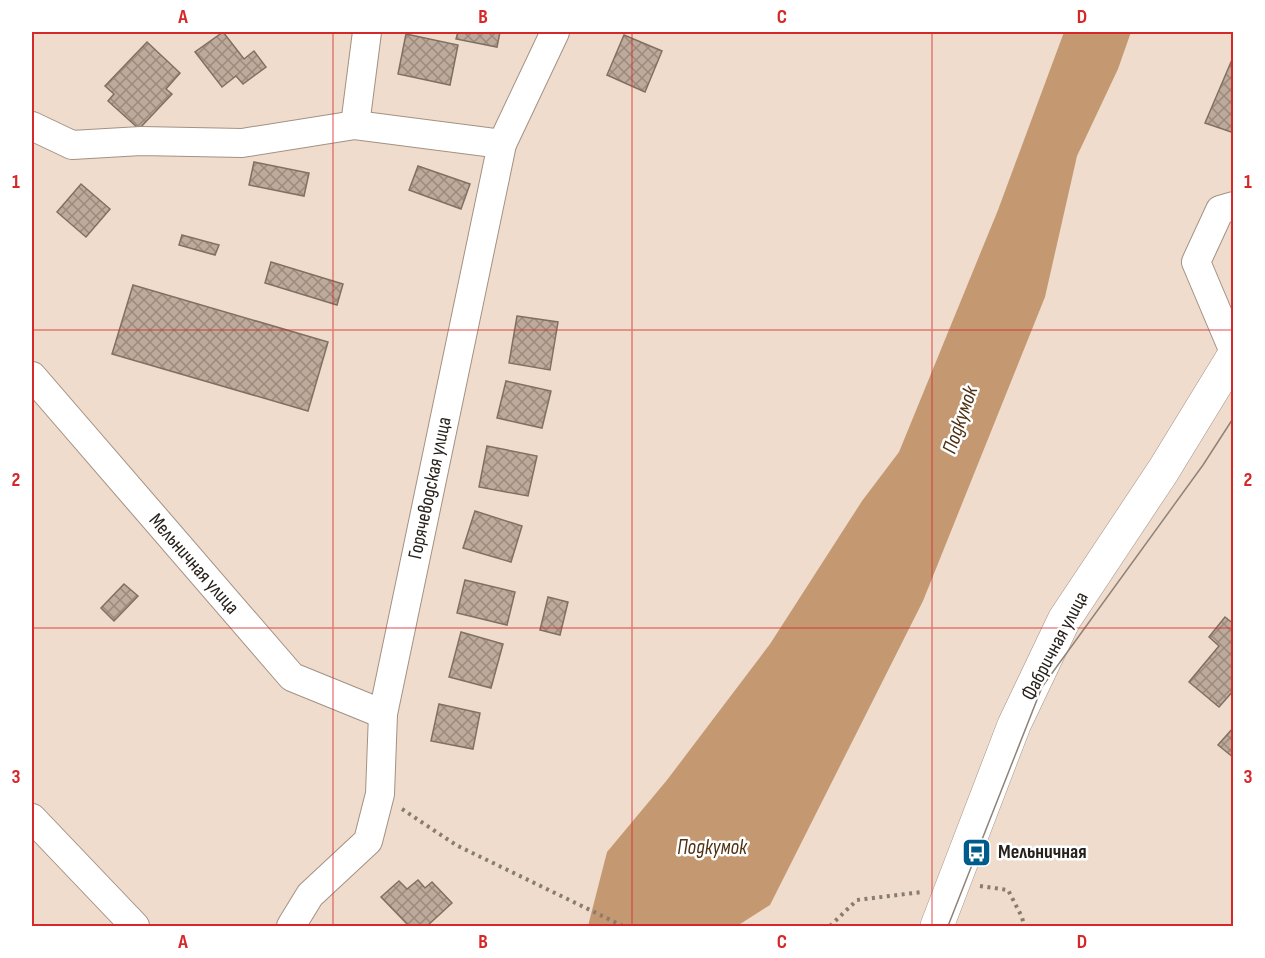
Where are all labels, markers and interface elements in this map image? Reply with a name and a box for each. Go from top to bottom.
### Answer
text: A [177,5,188,29]
text: B [478,5,488,29]
text: C [777,5,787,29]
text: D [1077,5,1087,29]
text: 1 [12,170,20,194]
text: 1 [1244,170,1252,194]
water label: Подкумок [937,382,984,457]
street label: Горячеводская улица [403,415,457,561]
text: 2 [12,468,20,492]
text: 2 [1244,468,1252,492]
street label: Мельничная улица [144,509,244,619]
street label: Фабричная улица [1016,588,1094,704]
text: 3 [12,765,21,789]
text: 3 [1244,765,1253,789]
water label: Подкумок [677,835,748,860]
bus stop icon: Мельничная [961,836,993,868]
place label: Мельничная [998,840,1087,864]
text: A [177,930,188,954]
text: B [478,930,488,954]
text: C [777,930,787,954]
text: D [1077,930,1087,954]

